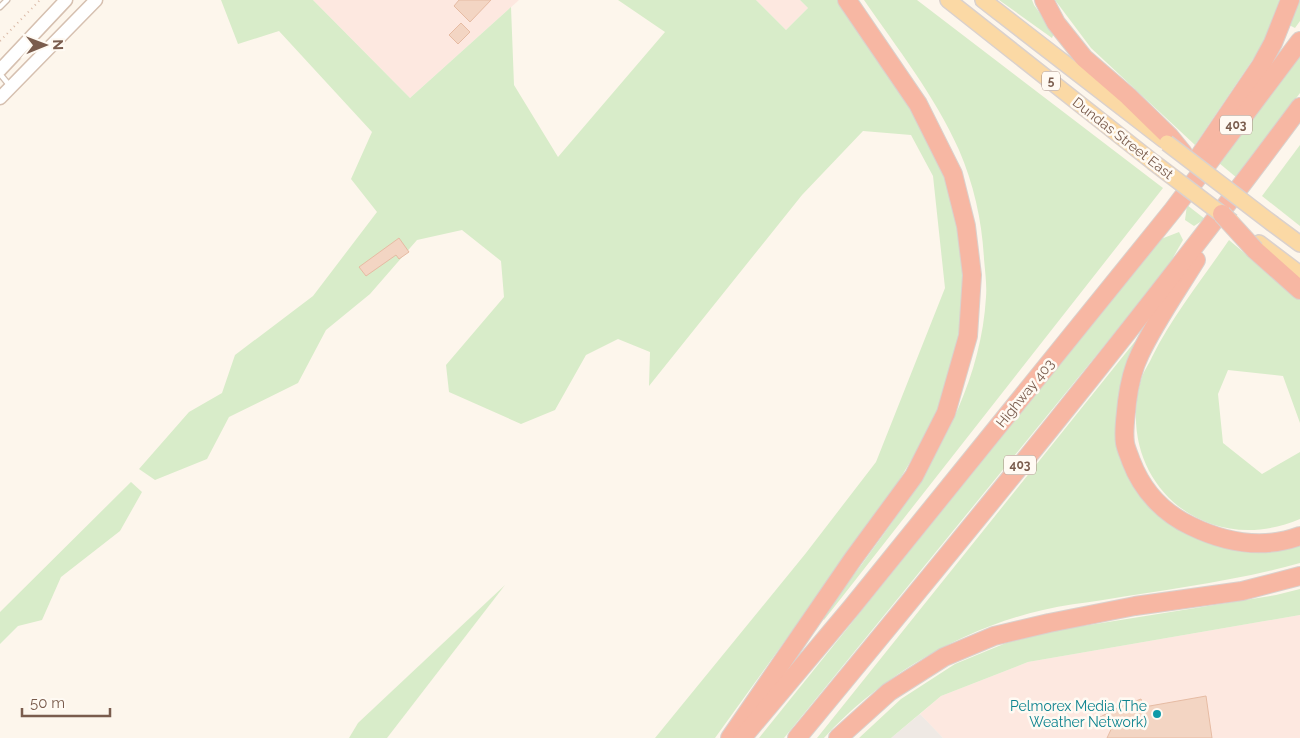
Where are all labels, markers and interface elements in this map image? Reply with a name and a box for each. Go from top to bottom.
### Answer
north arrow [20,20,70,70]
text: N [50,39,66,50]
road number: 5 [1042,72,1060,90]
street label: Dundas Street East [1070,94,1177,182]
road number: 403 [1220,116,1252,134]
street label: Highway 403 [993,356,1057,430]
road number: 403 [1004,456,1036,474]
scale bar [22,686,110,718]
text: 50 m [30,694,65,712]
place label: Pelmorex Media (The Weather Network) [1010,698,1147,730]
marker: Pelmorex Media (The Weather Network) [1151,708,1163,720]

